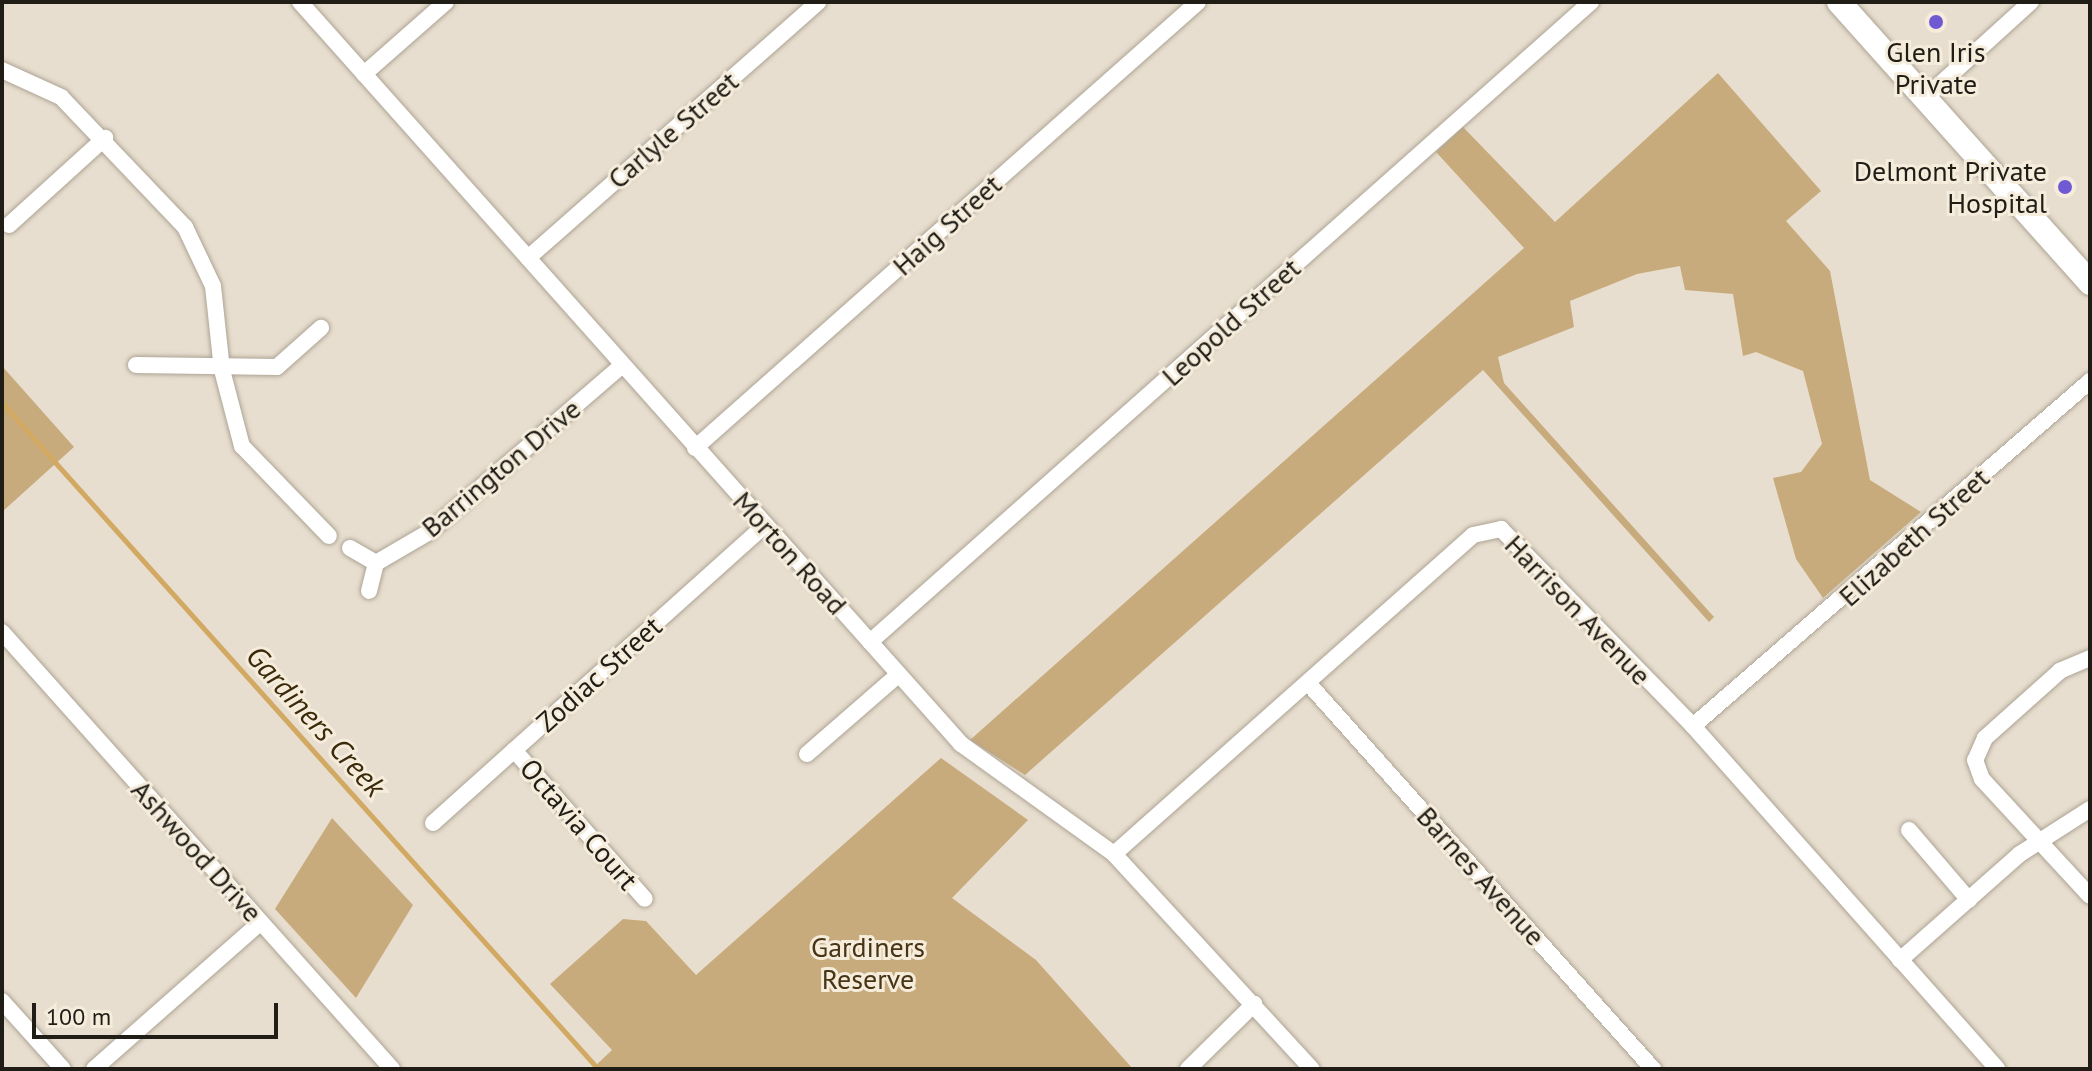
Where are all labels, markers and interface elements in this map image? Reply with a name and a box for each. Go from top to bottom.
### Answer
marker: Glen Iris Private [1927,13,1945,31]
place label: Glen Iris Private [1886,35,1986,101]
street label: Carlyle Street [601,64,745,196]
place label: Delmont Private Hospital [1854,154,2047,220]
street label: Haig Street [886,168,1008,282]
marker: Delmont Private Hospital [2054,176,2076,198]
street label: Leopold Street [1155,251,1307,393]
street label: Barrington Drive [415,392,587,544]
street label: Elizabeth Street [1832,461,1996,613]
street label: Morton Road [726,485,854,621]
street label: Harrison Avenue [1498,528,1658,692]
street label: Zodiac Street [529,609,669,739]
water label: Gardiners Creek [239,638,393,804]
street label: Octavia Court [513,752,645,896]
street label: Ashwood Drive [125,773,269,929]
street label: Barnes Avenue [1410,799,1552,953]
park label: Gardiners Reserve [811,930,925,996]
scale bar [36,987,282,1037]
text: 100 m [46,1001,111,1032]

